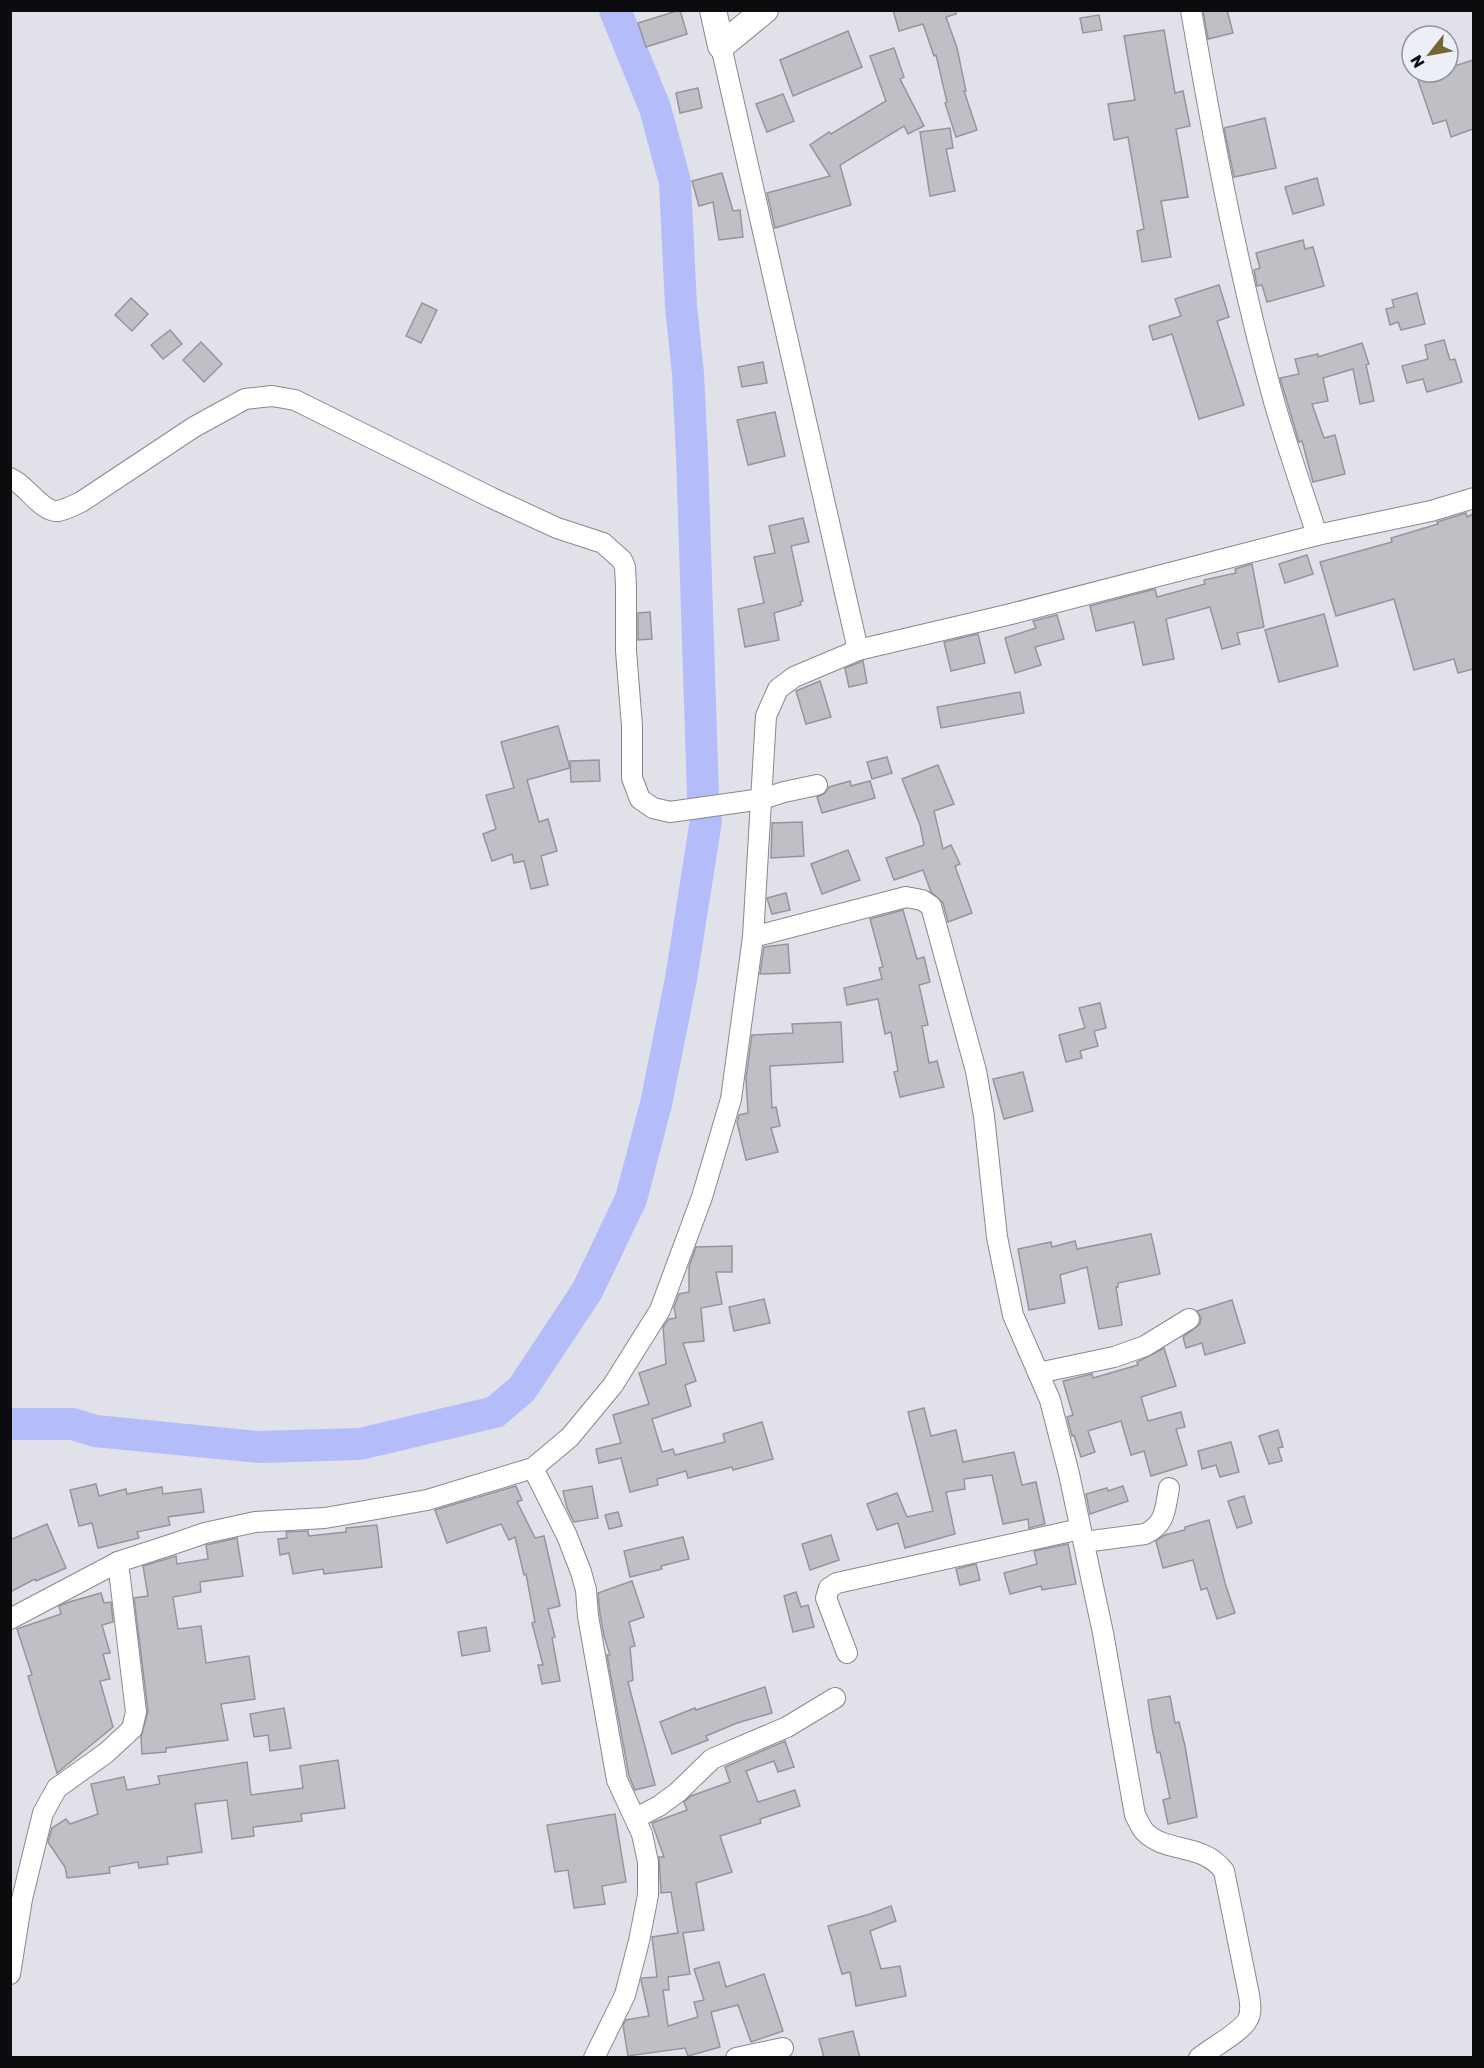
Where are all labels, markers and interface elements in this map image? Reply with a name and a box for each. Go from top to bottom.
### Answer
north arrow [1400,24,1460,84]
text: N [1406,52,1429,71]

